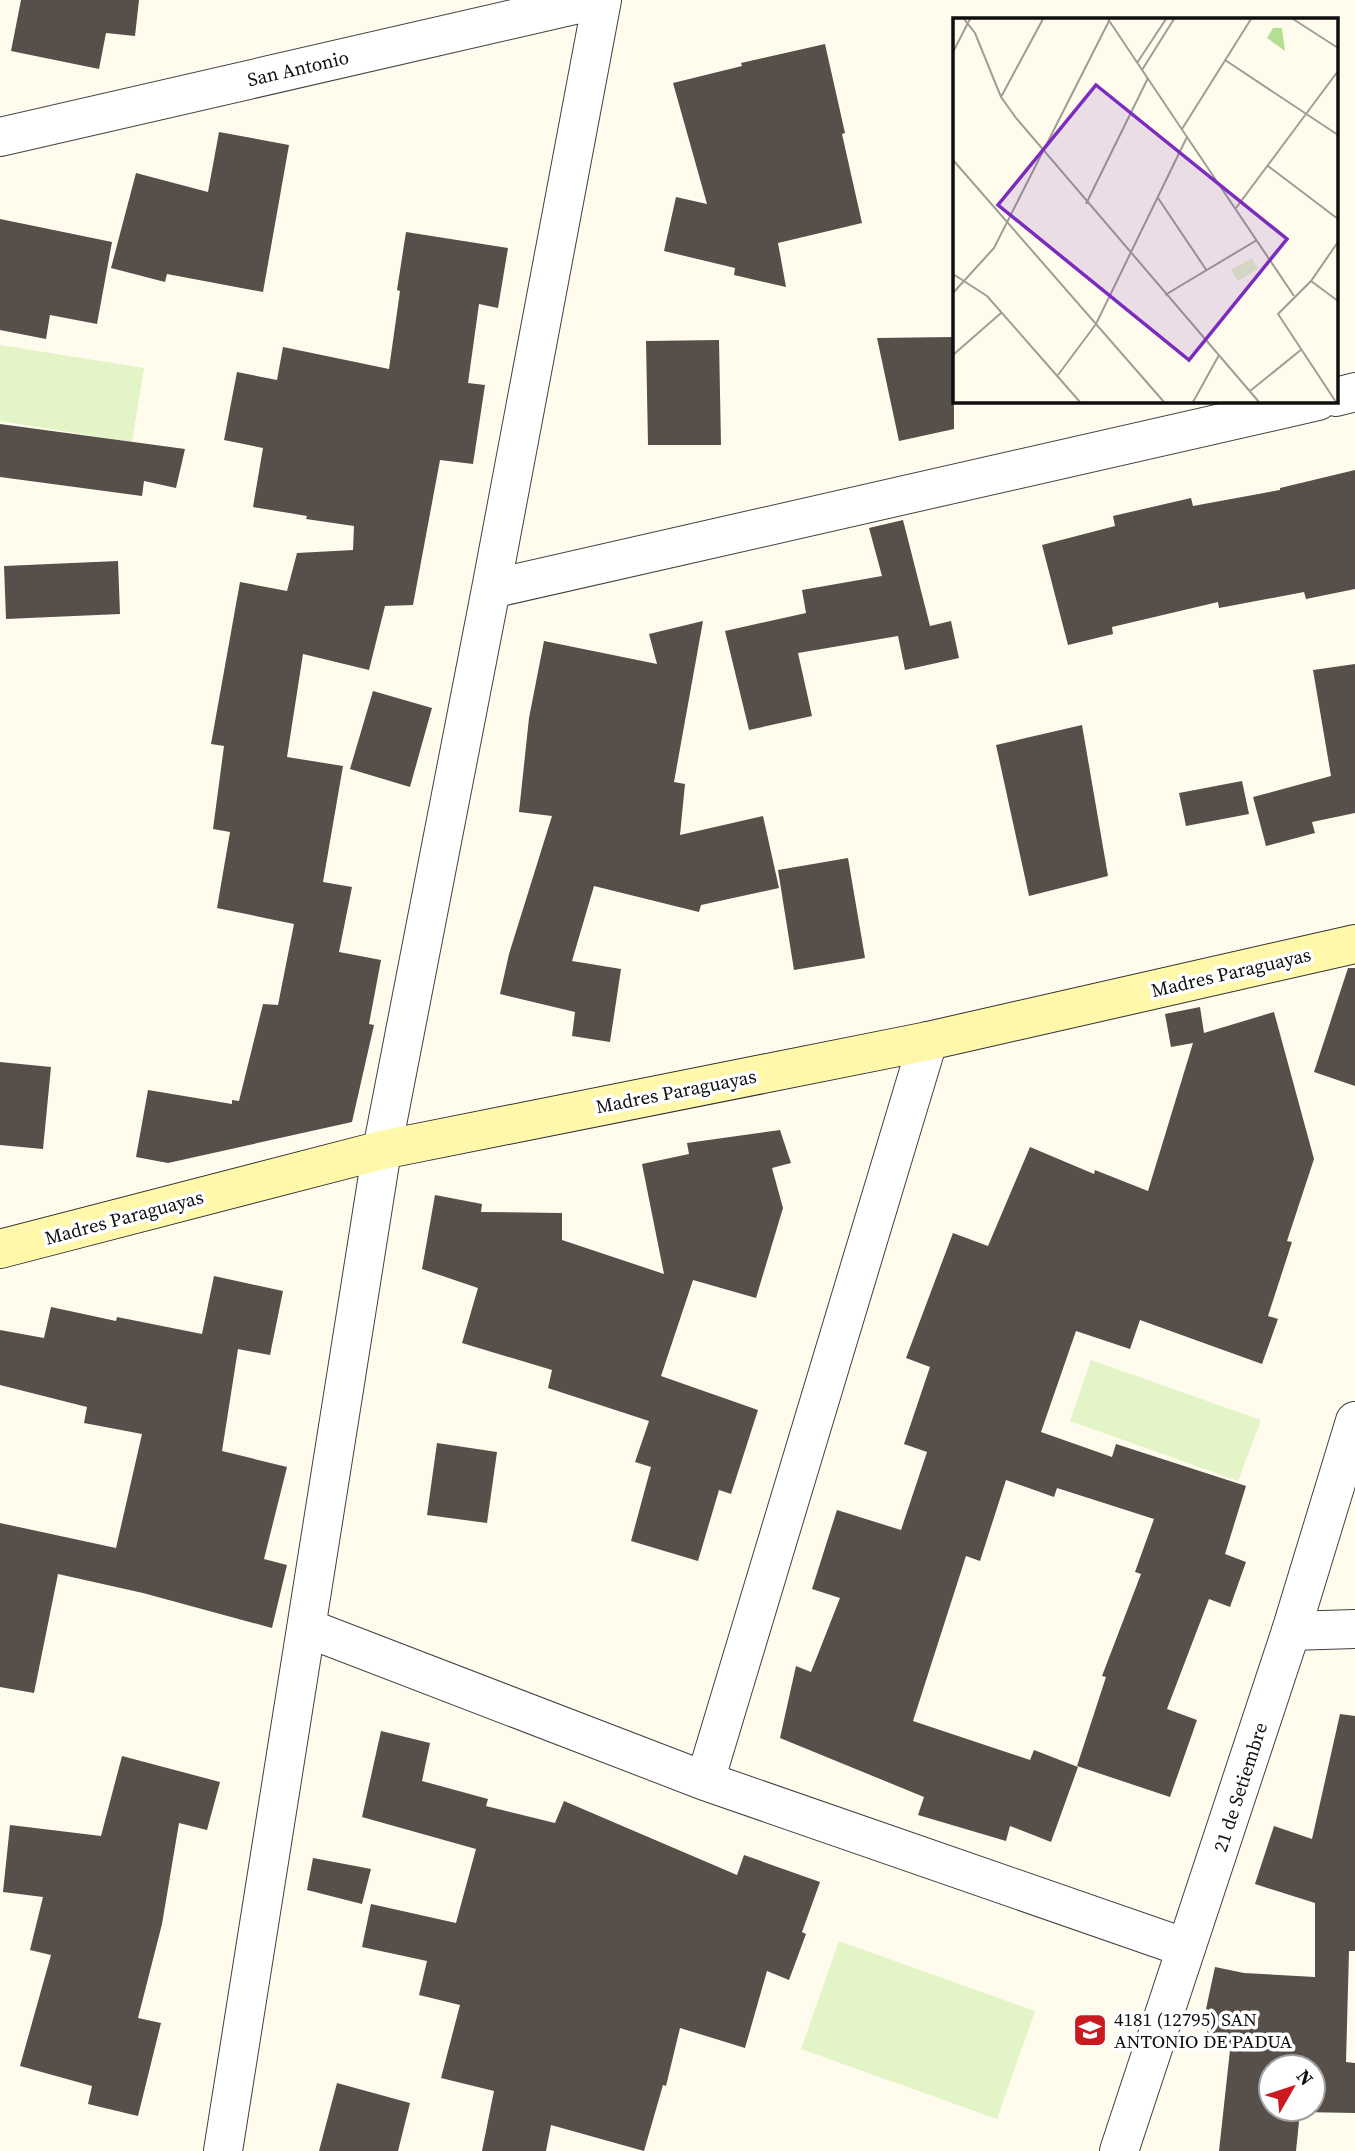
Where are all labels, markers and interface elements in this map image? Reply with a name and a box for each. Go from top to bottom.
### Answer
inset map [953,18,1338,402]
street label: San Antonio [245,44,351,92]
street label: Madres Paraguayas [1149,941,1313,1003]
street label: Madres Paraguayas [593,1063,759,1119]
street label: Madres Paraguayas [42,1183,206,1251]
street label: 21 de Setiembre [1207,1719,1273,1855]
place label: 4181 (12795) SAN ANTONIO DE PADUA [1114,2006,1293,2054]
school or university icon: 4181 (12795) SAN ANTONIO DE PADUA [1071,2011,1109,2049]
north arrow [1257,2053,1327,2123]
text: N [1291,2064,1320,2091]

